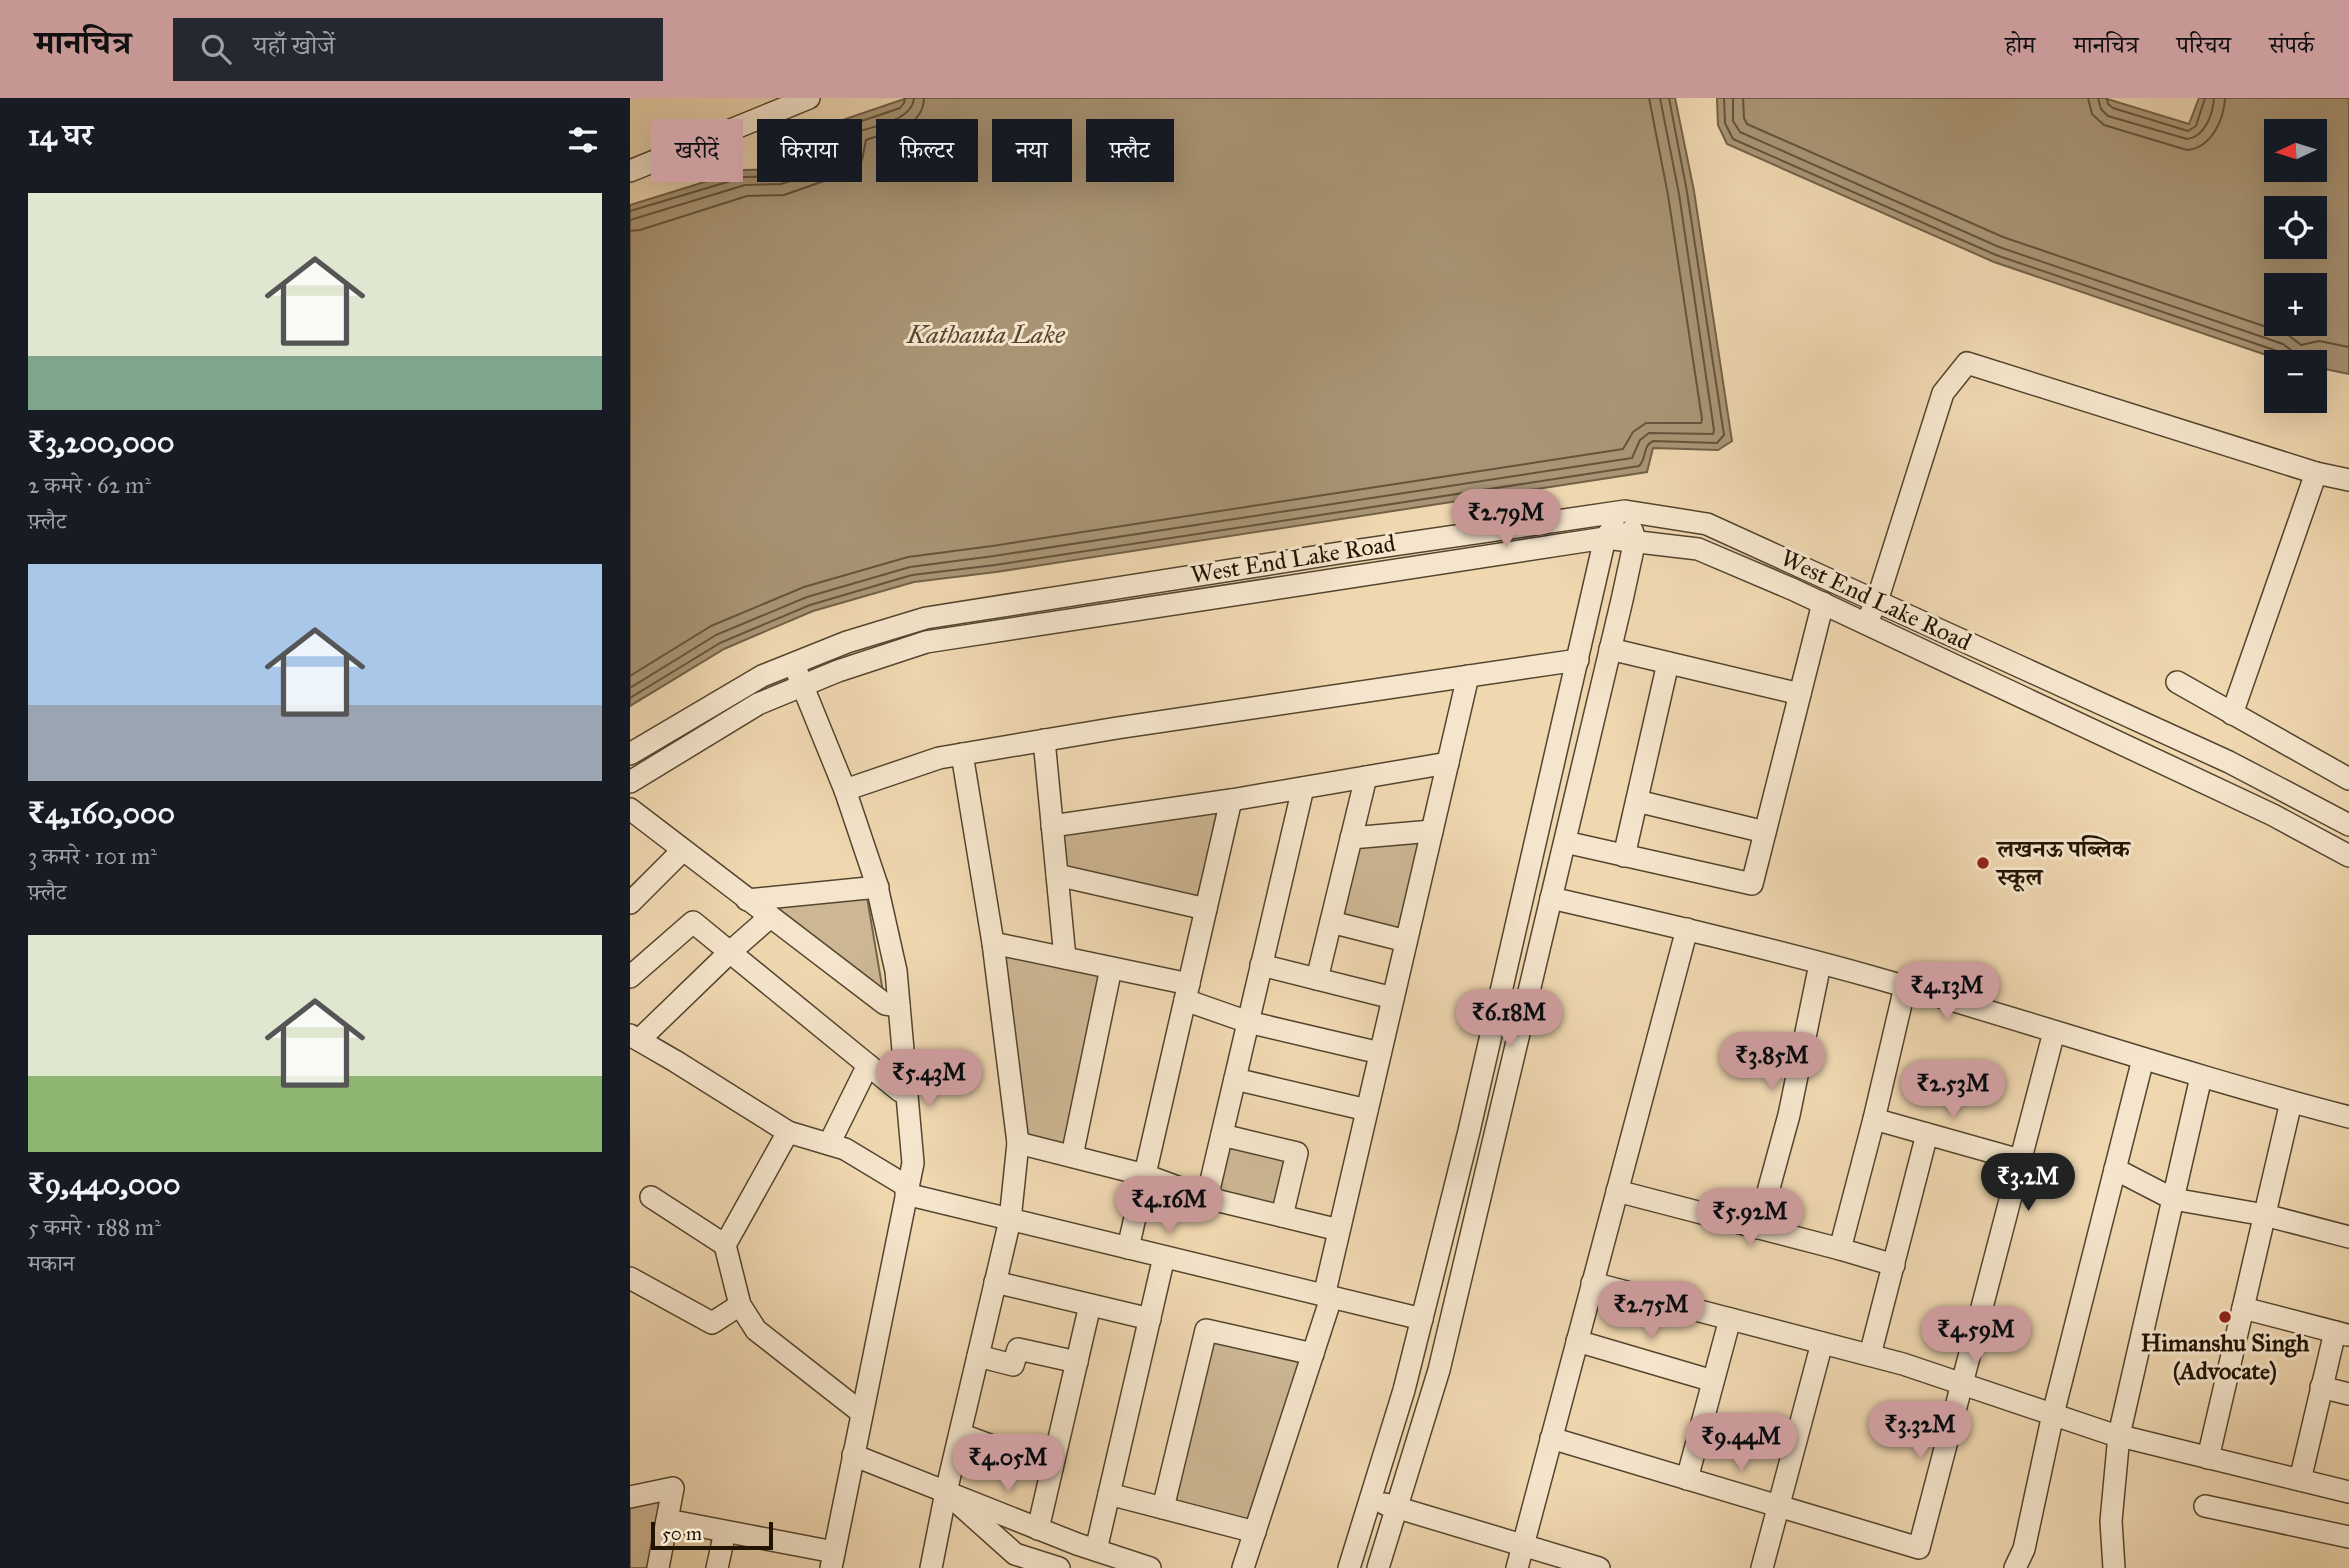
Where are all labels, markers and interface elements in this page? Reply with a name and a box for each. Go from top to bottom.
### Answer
search box [173,18,663,81]
text: मानचित्र [35,23,131,63]
text: यहाँ खोजें [253,29,335,61]
icon: search [197,30,235,68]
text: होम [2005,30,2035,60]
text: मानचित्र [2073,30,2139,60]
text: परिचय [2177,30,2231,60]
text: संपर्क [2269,30,2314,60]
text: 14 घर [28,117,93,153]
chip: खरीदें [651,119,743,182]
chip: किराया [757,119,862,182]
chip: फ़िल्टर [876,119,978,182]
chip: नया [992,119,1072,182]
chip: फ़्लैट [1086,119,1174,182]
north arrow [2264,119,2328,182]
map controls [2264,119,2327,413]
icon: filters [564,121,602,159]
button: locate [2264,196,2327,259]
icon: home [252,238,378,364]
button: + [2264,273,2327,336]
water label: Kathauta Lake [905,318,1066,350]
button: − [2264,350,2327,413]
text: ₹3,200,000 [28,424,175,460]
text: 2 कमरे · 62 m² [28,471,151,499]
pin: ₹2.79M [1449,490,1563,549]
text: ₹2.79M [1468,498,1544,526]
text: फ़्लैट [28,507,66,535]
street label: West End Lake Road [1189,528,1397,590]
street label: West End Lake Road [1776,543,1976,657]
icon: home [252,609,378,735]
text: ₹4,160,000 [28,795,175,831]
place label: लखनऊ पब्लिक स्कूल [1995,834,2132,892]
text: 3 कमरे · 101 m² [28,842,157,870]
marker: लखनऊ पब्लिक स्कूल [1975,855,1991,871]
text: फ़्लैट [28,878,66,906]
pin: ₹4.13M [1890,962,2004,1022]
text: ₹4.13M [1910,971,1984,999]
icon: home [252,980,378,1106]
pin: ₹6.18M [1452,990,1566,1049]
text: ₹6.18M [1472,998,1546,1026]
pin: ₹3.85M [1715,1032,1829,1092]
text: ₹3.85M [1735,1041,1809,1069]
pin: ₹5.43M [872,1049,986,1109]
text: ₹5.43M [892,1058,966,1086]
pin: ₹2.53M [1896,1060,2010,1120]
text: ₹2.53M [1917,1069,1989,1097]
pin: ₹3.2M [1979,1154,2077,1213]
text: ₹3.2M [1997,1162,2059,1190]
text: ₹9,440,000 [28,1166,180,1202]
pin: ₹4.16M [1112,1176,1226,1236]
text: ₹4.16M [1131,1185,1207,1213]
pin: ₹5.92M [1693,1188,1807,1248]
text: ₹5.92M [1712,1197,1788,1225]
text: 5 कमरे · 188 m² [28,1213,161,1241]
text: मकान [28,1249,75,1277]
pin: ₹2.75M [1594,1282,1708,1341]
text: ₹2.75M [1614,1290,1688,1318]
pin: ₹4.59M [1919,1306,2033,1366]
marker: Himanshu Singh (Advocate) [2217,1309,2233,1325]
text: ₹4.59M [1937,1315,2015,1343]
place label: Himanshu Singh (Advocate) [2141,1328,2310,1386]
pin: ₹3.32M [1863,1402,1977,1461]
text: ₹3.32M [1884,1410,1956,1438]
pin: ₹9.44M [1684,1414,1798,1473]
text: ₹9.44M [1701,1422,1781,1450]
pin: ₹4.05M [951,1434,1065,1494]
text: ₹4.05M [969,1443,1047,1471]
scale bar [651,1519,774,1551]
text: 50 m [662,1522,702,1545]

